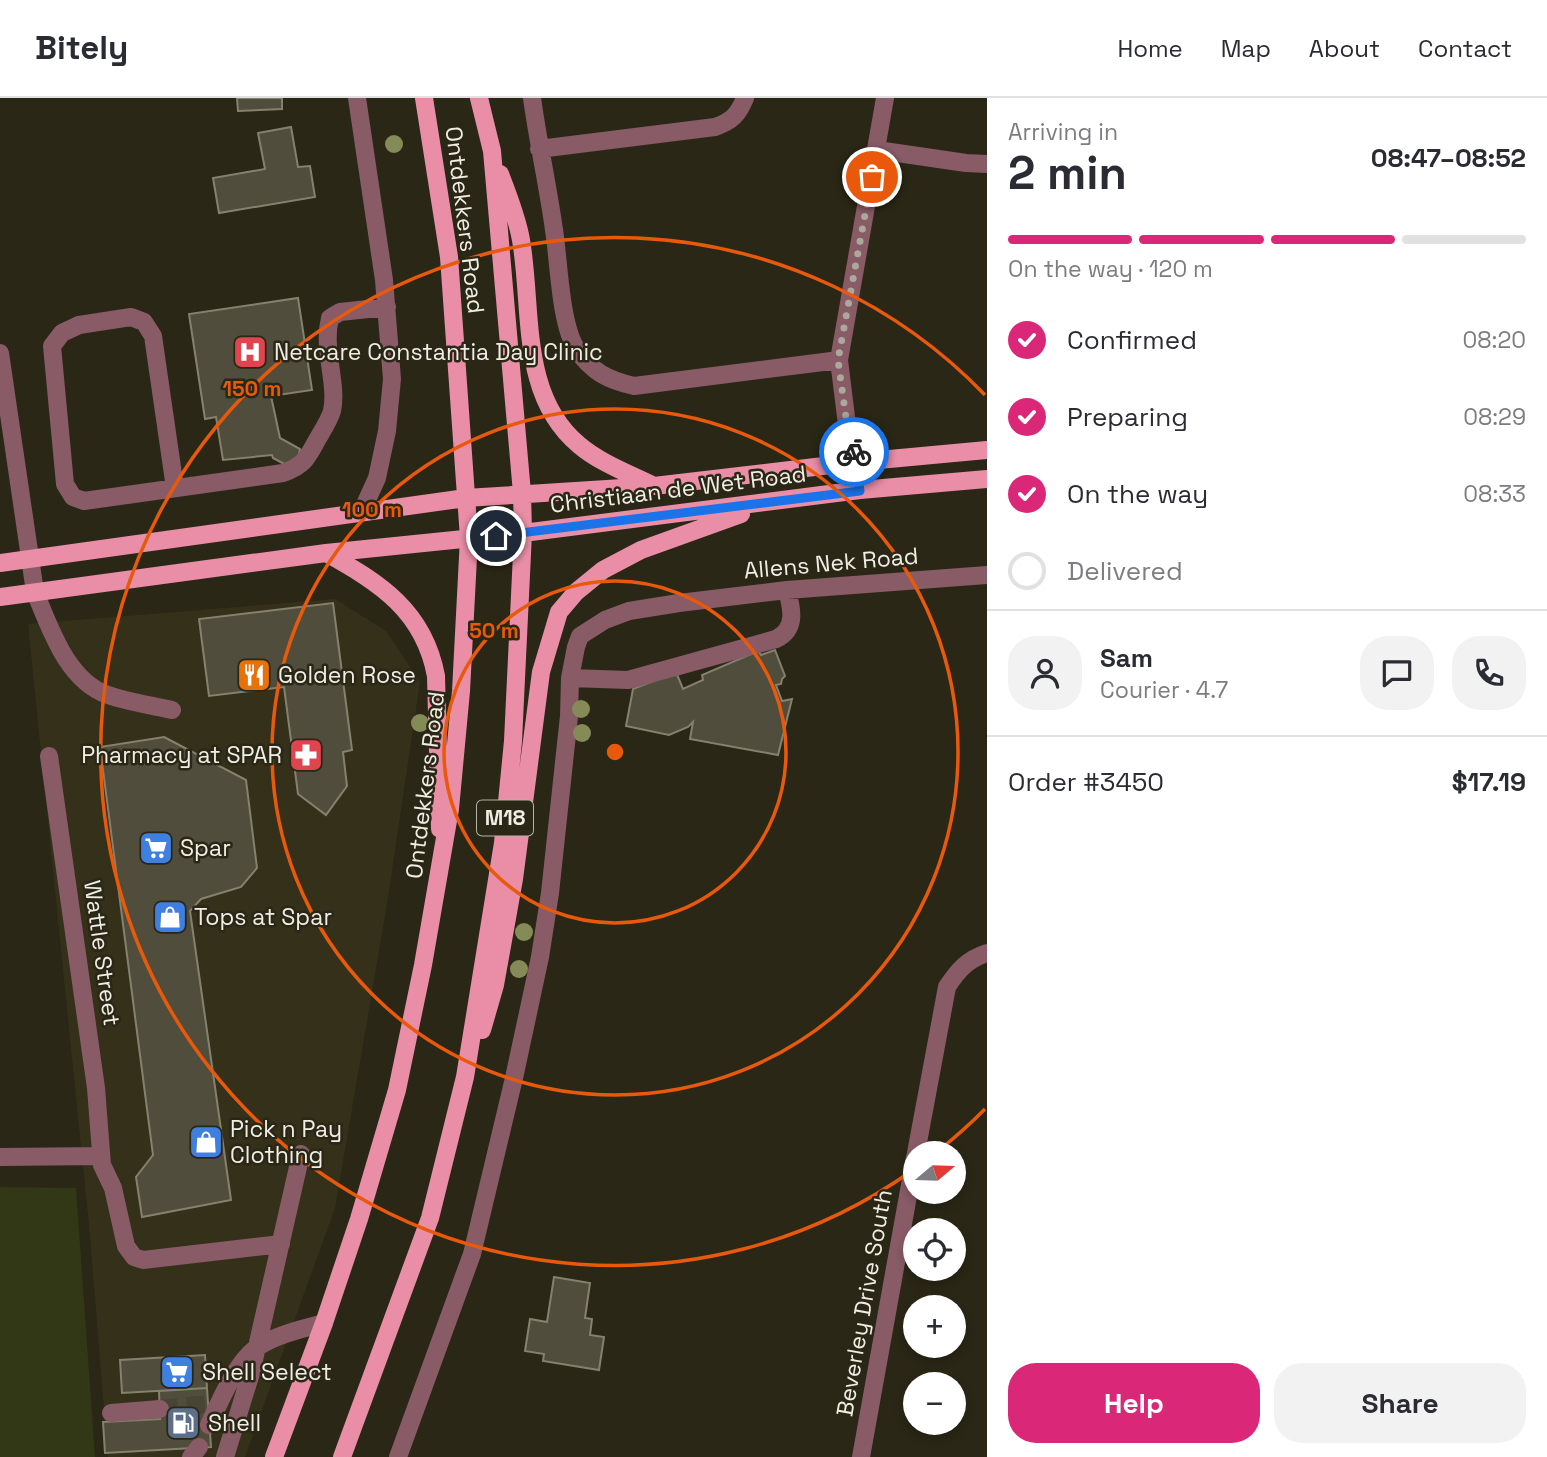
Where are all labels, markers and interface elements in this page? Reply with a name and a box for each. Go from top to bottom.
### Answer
text: Bitely [35,27,128,69]
text: Home [1117,33,1183,64]
text: Map [1221,33,1271,64]
text: About [1309,33,1380,64]
text: Contact [1418,33,1512,64]
text: Arriving in [1008,117,1118,147]
street label: Ontdekkers Road [439,125,491,315]
text: 08:47–08:52 [1371,141,1526,175]
text: 2 min [1008,144,1127,202]
pin [842,147,902,207]
icon: bag [853,158,891,196]
text: On the way · 120 m [1008,254,1213,284]
icon: check [1008,321,1046,359]
text: Confirmed [1067,323,1197,357]
text: 08:20 [1462,325,1526,355]
hospital icon: Netcare Constantia Day Clinic [231,333,269,371]
place label: Netcare Constantia Day Clinic [274,337,603,367]
text: 150 m [223,375,281,402]
icon: check [1008,398,1046,436]
text: Preparing [1067,400,1188,434]
text: 08:29 [1463,402,1526,432]
courier [819,417,889,487]
icon: bike [835,433,873,471]
street label: Christiaan de Wet Road [548,458,808,520]
icon: check [1008,475,1046,513]
text: On the way [1067,477,1208,511]
text: 08:33 [1463,479,1526,509]
text: 100 m [342,496,402,523]
pin [466,506,526,566]
icon: home [477,517,515,555]
street label: Allens Nek Road [742,540,920,586]
text: Delivered [1067,554,1183,588]
text: 50 m [469,617,519,644]
button: person [1008,636,1082,710]
button: chat [1360,636,1434,710]
button: phone [1452,636,1526,710]
text: Sam [1100,641,1153,675]
restaurant icon: Golden Rose [235,656,273,694]
place label: Golden Rose [278,660,416,690]
text: Courier · 4.7 [1100,675,1228,705]
street label: Ontdekkers Road [399,690,451,880]
pharmacy icon: Pharmacy at SPAR [287,736,325,774]
place label: Pharmacy at SPAR [81,740,282,770]
centre of rings [603,740,627,764]
text: Order #3450 [1008,765,1164,799]
text: $17.19 [1452,765,1526,799]
road number: M18 [477,800,533,836]
supermarket icon: Spar [137,829,175,867]
place label: Spar [180,833,231,863]
street label: Wattle Street [77,878,127,1028]
shop icon: Tops at Spar [151,898,189,936]
place label: Tops at Spar [194,902,332,932]
place label: Pick n Pay Clothing [230,1114,342,1170]
shop icon: Pick n Pay Clothing [187,1123,225,1161]
north arrow [903,1141,966,1204]
map controls [903,1141,966,1435]
street label: Beverley Drive South [829,1187,899,1419]
button: locate [903,1218,966,1281]
button: + [903,1295,966,1358]
supermarket icon: Shell Select [158,1353,196,1391]
place label: Shell Select [202,1357,332,1387]
button: Help [1008,1363,1260,1443]
button: Share [1274,1363,1526,1443]
button: − [903,1372,966,1435]
fuel station icon: Shell [164,1404,202,1442]
place label: Shell [208,1408,261,1438]

